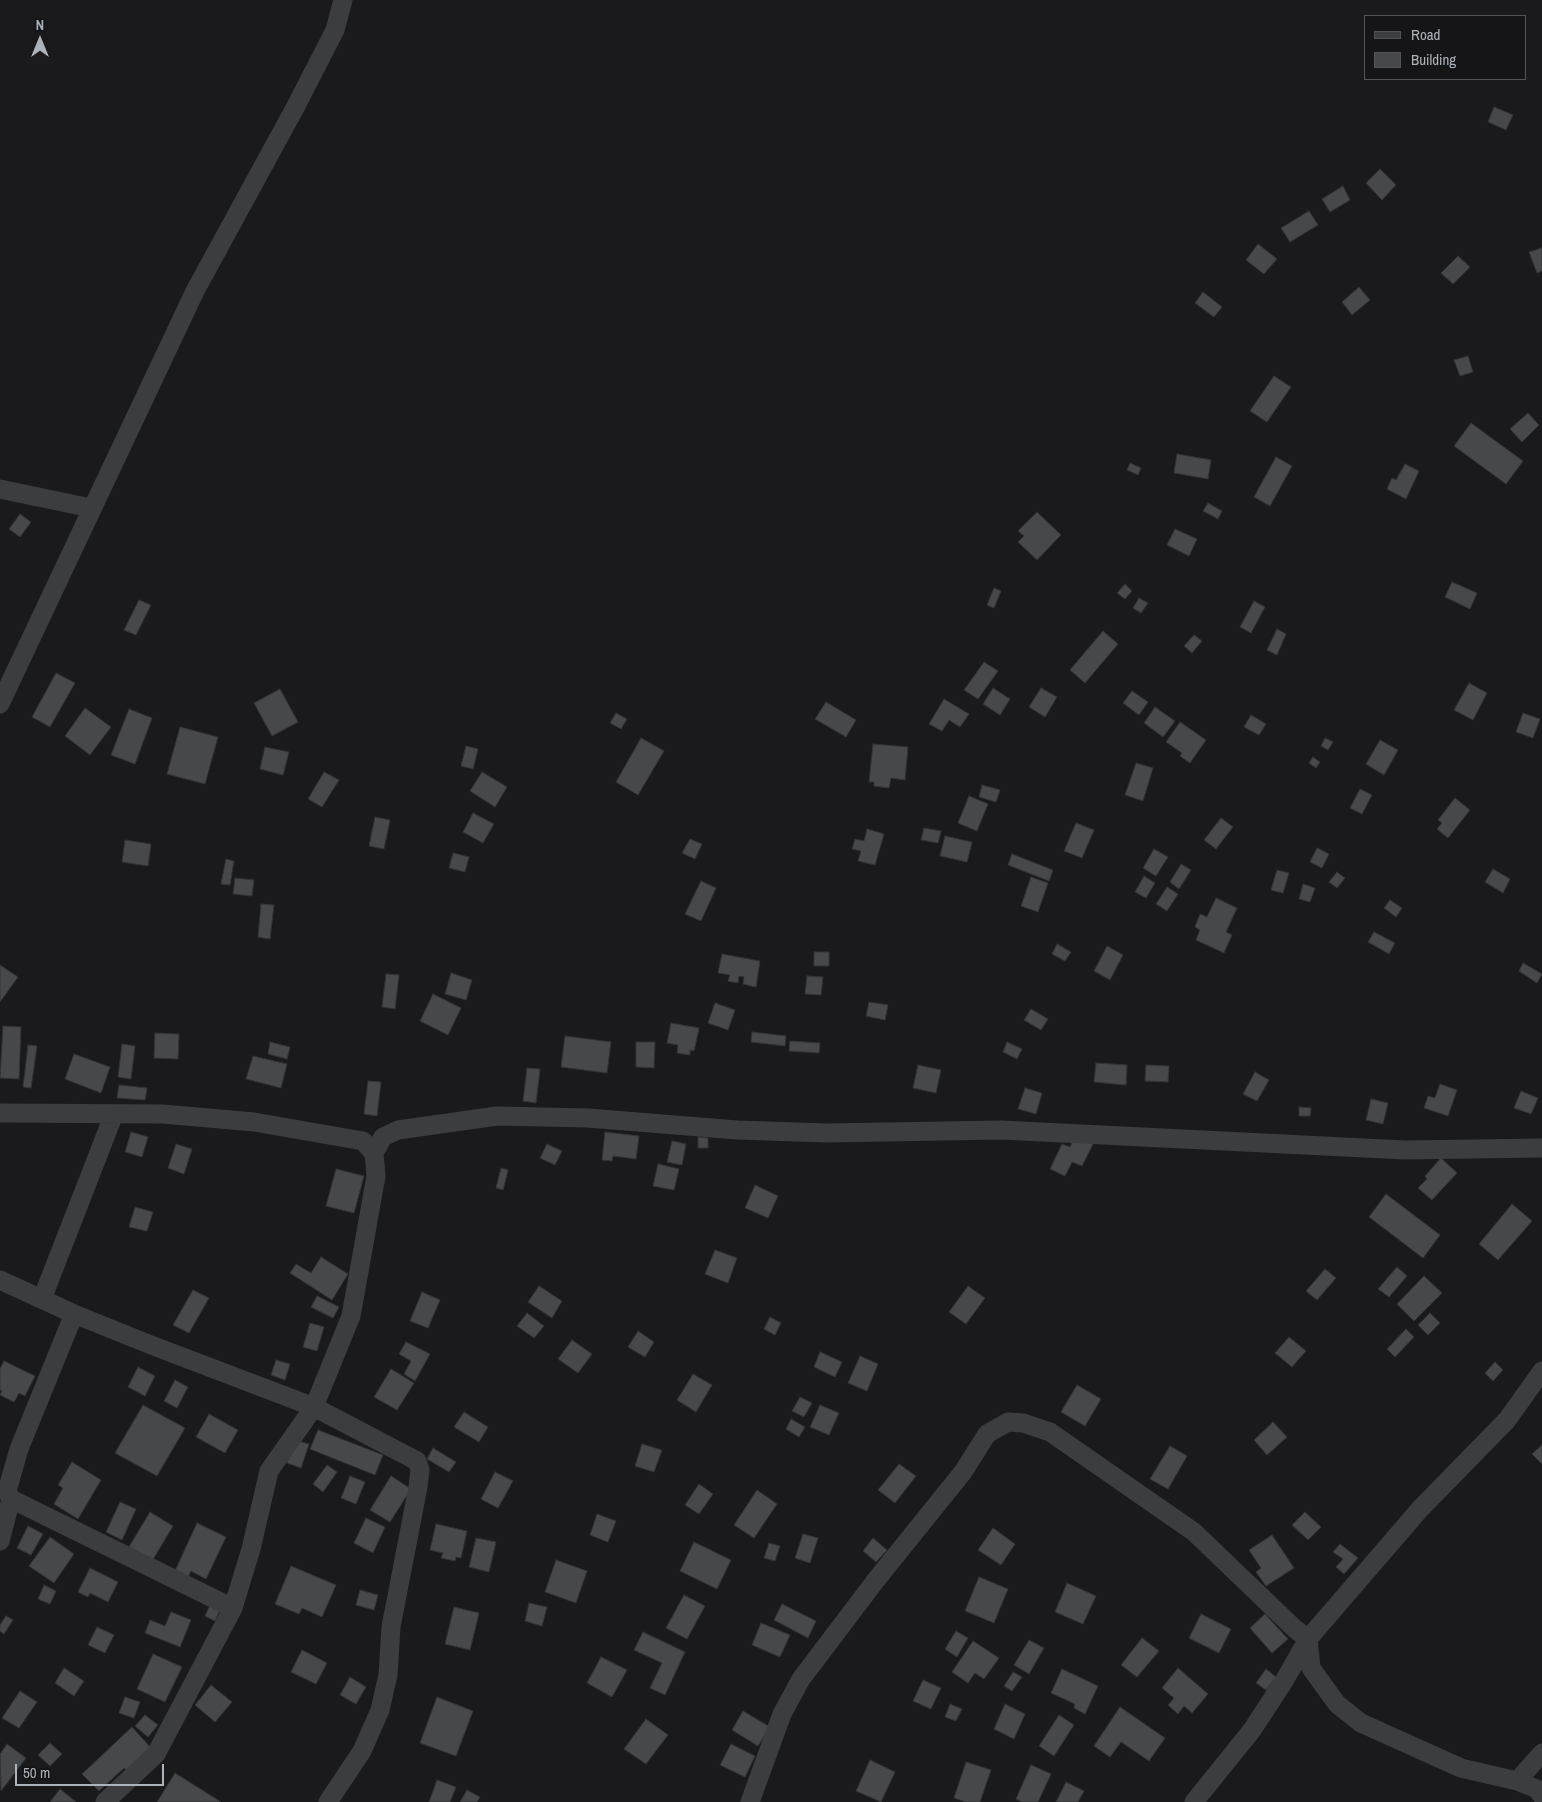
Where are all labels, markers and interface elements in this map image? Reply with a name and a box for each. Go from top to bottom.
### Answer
north arrow [15,15,65,65]
legend [1364,15,1527,80]
text: N [36,16,44,34]
text: Road [1411,24,1440,45]
text: Building [1411,49,1456,70]
scale bar [18,1754,166,1786]
text: 50 m [23,1762,50,1783]

